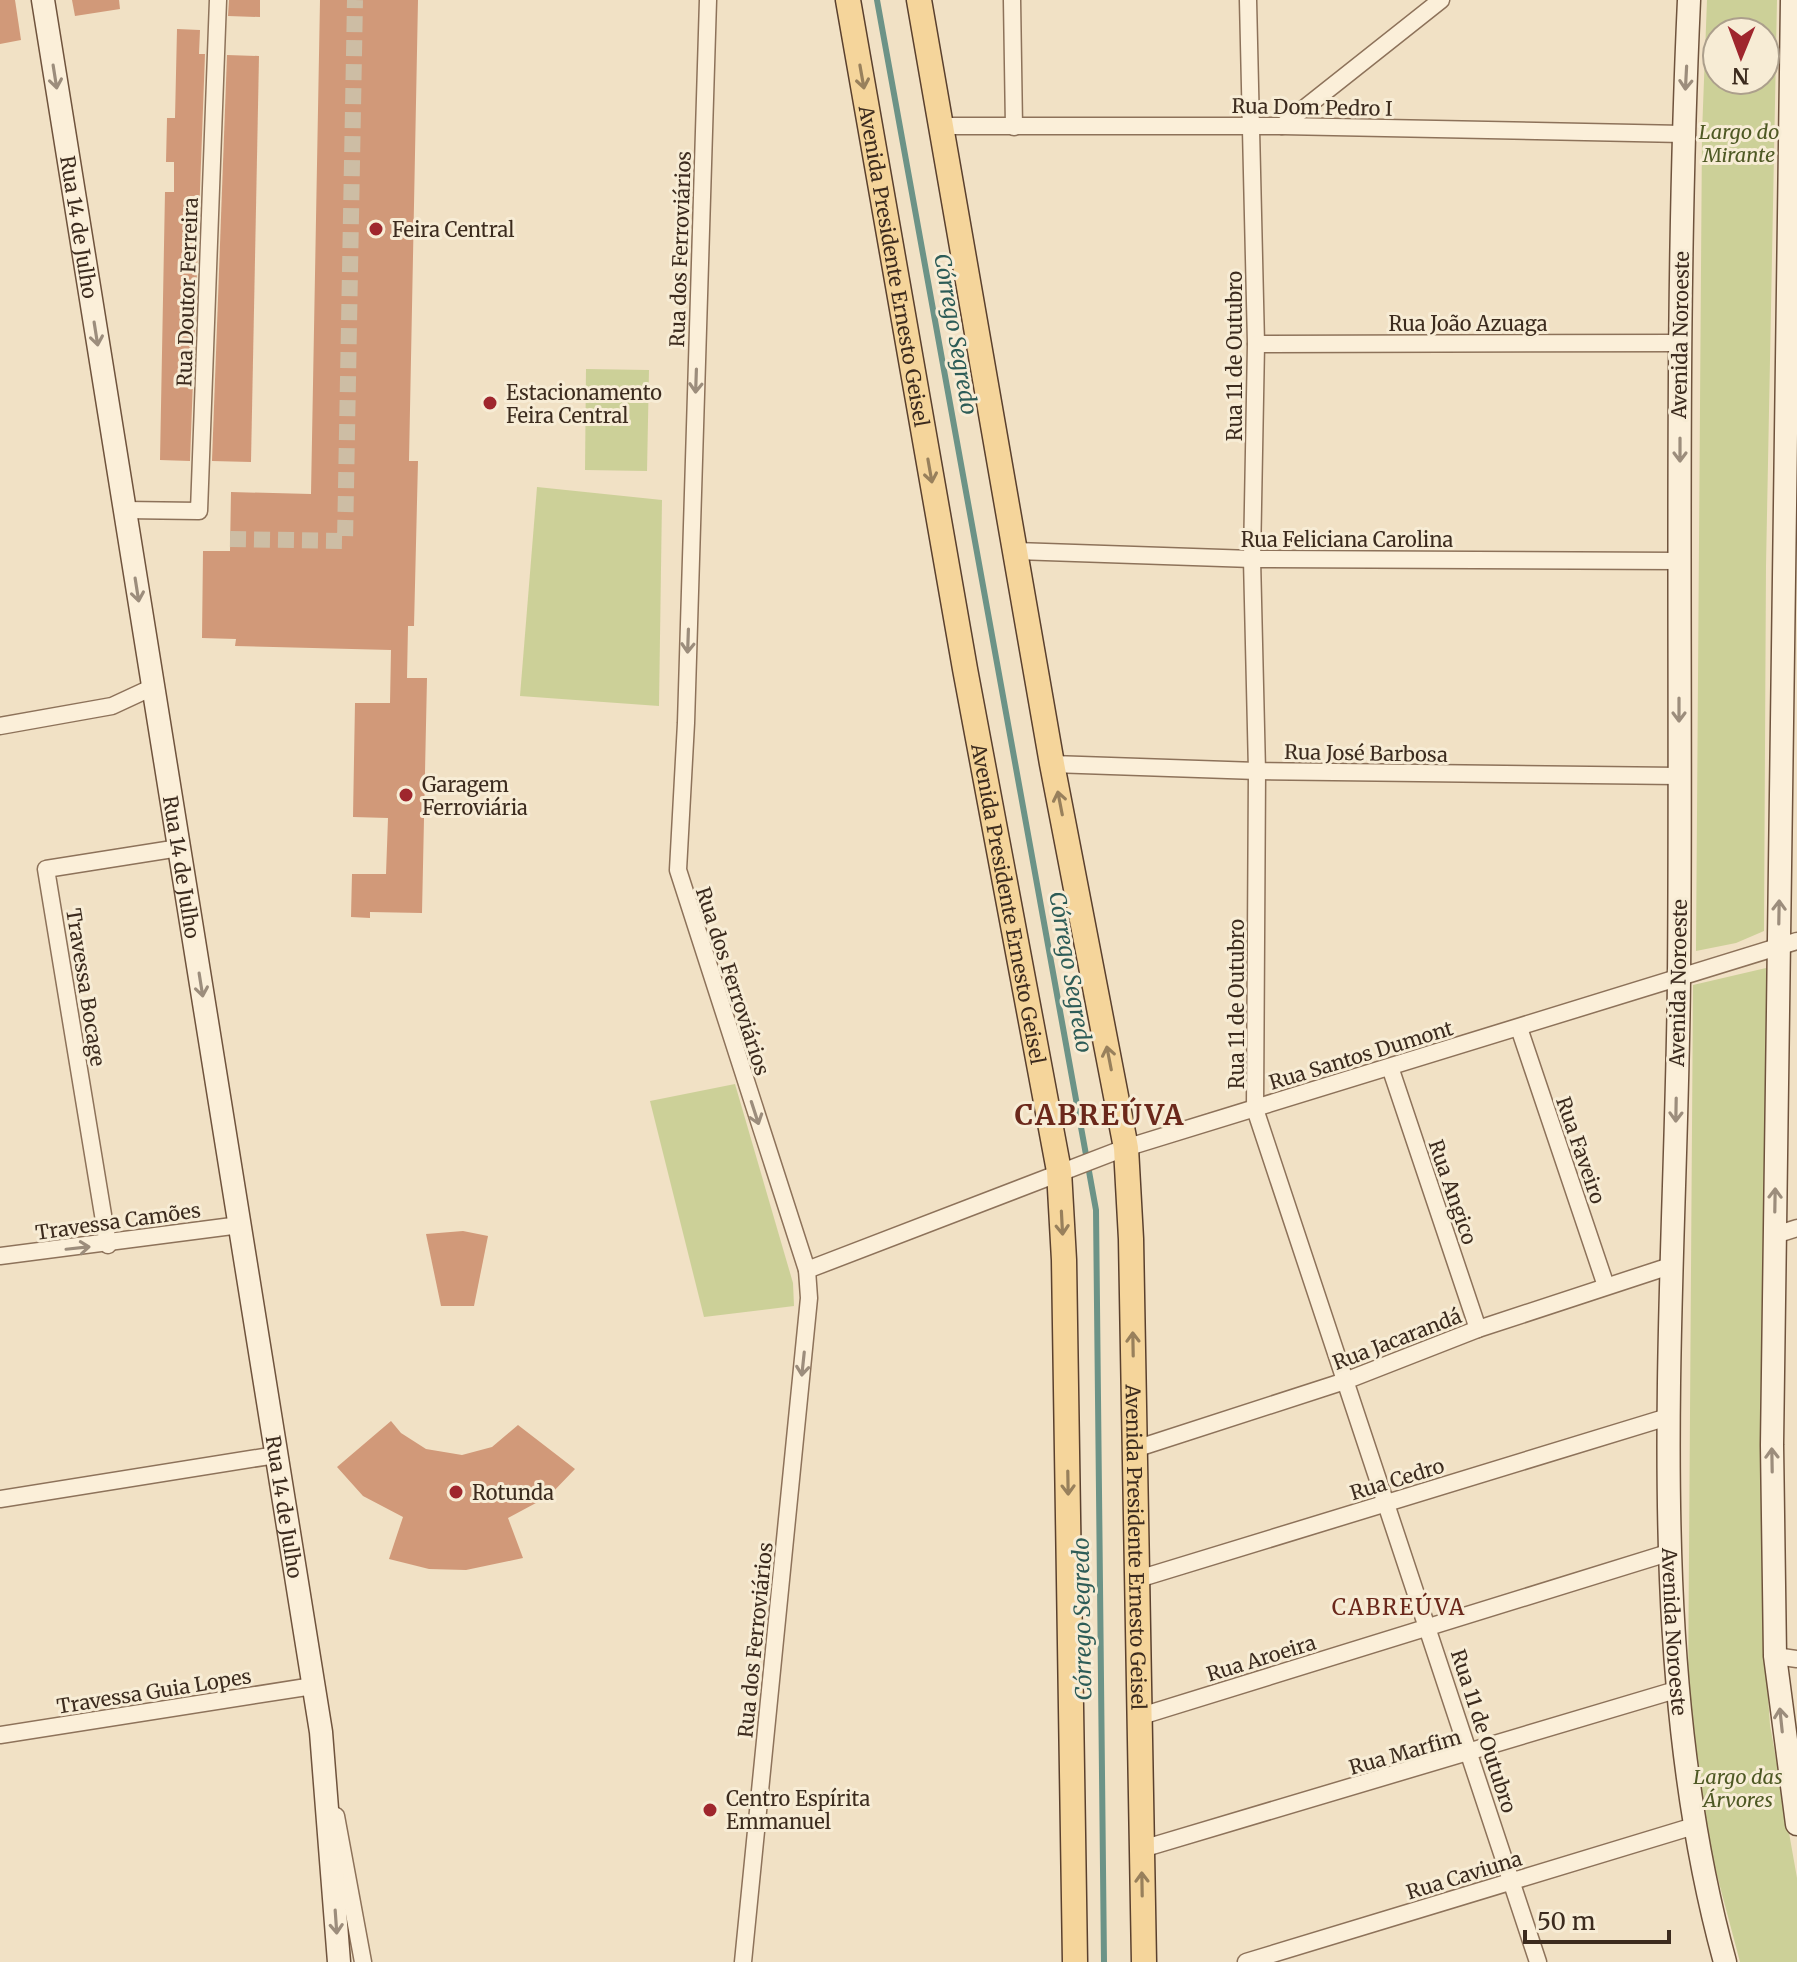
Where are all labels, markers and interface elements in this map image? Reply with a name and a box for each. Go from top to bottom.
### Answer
north arrow [1701,16,1781,96]
text: N [1731,62,1750,90]
one-way arrow [48,64,63,89]
one-way arrow [855,64,870,89]
one-way arrow [1678,64,1693,91]
street label: Rua Dom Pedro I [1231,93,1393,121]
street label: Avenida Presidente Ernesto Geisel [854,102,935,429]
park label: Largo do Mirante [1699,119,1779,167]
street label: Rua dos Ferroviários [664,150,696,348]
street label: Rua 14 de Julho [56,154,103,301]
street label: Rua Doutor Ferreira [171,197,203,387]
place label: Feira Central [392,217,515,242]
marker: Feira Central [367,220,385,238]
water label: Córrego Segredo [928,251,984,417]
street label: Avenida Noroeste [1666,251,1694,420]
street label: Rua 11 de Outubro [1222,271,1247,441]
street label: Rua João Azuaga [1389,311,1548,336]
one-way arrow [89,321,104,346]
one-way arrow [688,367,704,394]
place label: Estacionamento Feira Central [506,380,662,428]
marker: Estacionamento Feira Central [481,394,499,412]
one-way arrow [1672,436,1687,463]
one-way arrow [924,458,939,483]
street label: Rua Feliciana Carolina [1241,527,1454,552]
one-way arrow [131,577,146,603]
one-way arrow [681,627,696,654]
one-way arrow [1671,696,1687,723]
street label: Rua José Barbosa [1284,739,1448,767]
street label: Avenida Presidente Ernesto Geisel [967,740,1051,1066]
place label: Garagem Ferroviária [422,772,528,820]
marker: Garagem Ferroviária [397,786,415,804]
one-way arrow [1051,790,1066,816]
street label: Rua 14 de Julho [158,794,206,940]
street label: Rua dos Ferroviários [691,884,775,1078]
water label: Córrego Segredo [1043,889,1099,1055]
street label: Avenida Noroeste [1664,899,1692,1068]
one-way arrow [1771,899,1787,926]
street label: Travessa Bocage [61,906,111,1068]
street label: Rua 11 de Outubro [1224,919,1249,1089]
one-way arrow [195,972,210,998]
street label: Rua Santos Dumont [1266,1015,1456,1095]
one-way arrow [1100,1046,1115,1071]
street label: Rua Faveiro [1551,1093,1611,1207]
district label: CABREÚVA [1015,1096,1185,1133]
one-way arrow [1668,1096,1684,1123]
one-way arrow [748,1099,763,1125]
street label: Rua Angico [1423,1136,1483,1248]
one-way arrow [1767,1187,1783,1214]
street label: Travessa Camões [34,1197,202,1245]
one-way arrow [1055,1209,1070,1236]
one-way arrow [64,1240,90,1255]
street label: Rua Jacarandá [1329,1303,1465,1375]
one-way arrow [1126,1331,1141,1358]
one-way arrow [795,1350,810,1377]
street label: Avenida Presidente Ernesto Geisel [1121,1383,1152,1710]
street label: Rua 14 de Julho [261,1433,309,1580]
one-way arrow [1764,1447,1780,1474]
street label: Rua Cedro [1347,1453,1448,1505]
one-way arrow [1060,1469,1075,1496]
place label: Rotunda [472,1480,554,1505]
marker: Rotunda [447,1483,465,1501]
water label: Córrego Segredo [1067,1537,1097,1701]
street label: Rua dos Ferroviários [732,1541,778,1739]
street label: Avenida Noroeste [1657,1546,1693,1716]
district label: CABREÚVA [1332,1592,1466,1621]
street label: Rua Aroeira [1203,1629,1319,1686]
street label: Rua 11 de Outubro [1446,1646,1522,1816]
street label: Travessa Guia Lopes [55,1663,253,1719]
one-way arrow [1774,1707,1789,1733]
street label: Rua Marfim [1346,1724,1464,1780]
park label: Largo das Árvores [1693,1764,1783,1812]
place label: Centro Espírita Emmanuel [726,1786,870,1834]
marker: Centro Espírita Emmanuel [701,1801,719,1819]
street label: Rua Caviuna [1403,1846,1525,1904]
one-way arrow [1135,1871,1150,1898]
scale bar [1525,1894,1669,1944]
text: 50 m [1537,1906,1596,1937]
one-way arrow [329,1908,344,1935]

